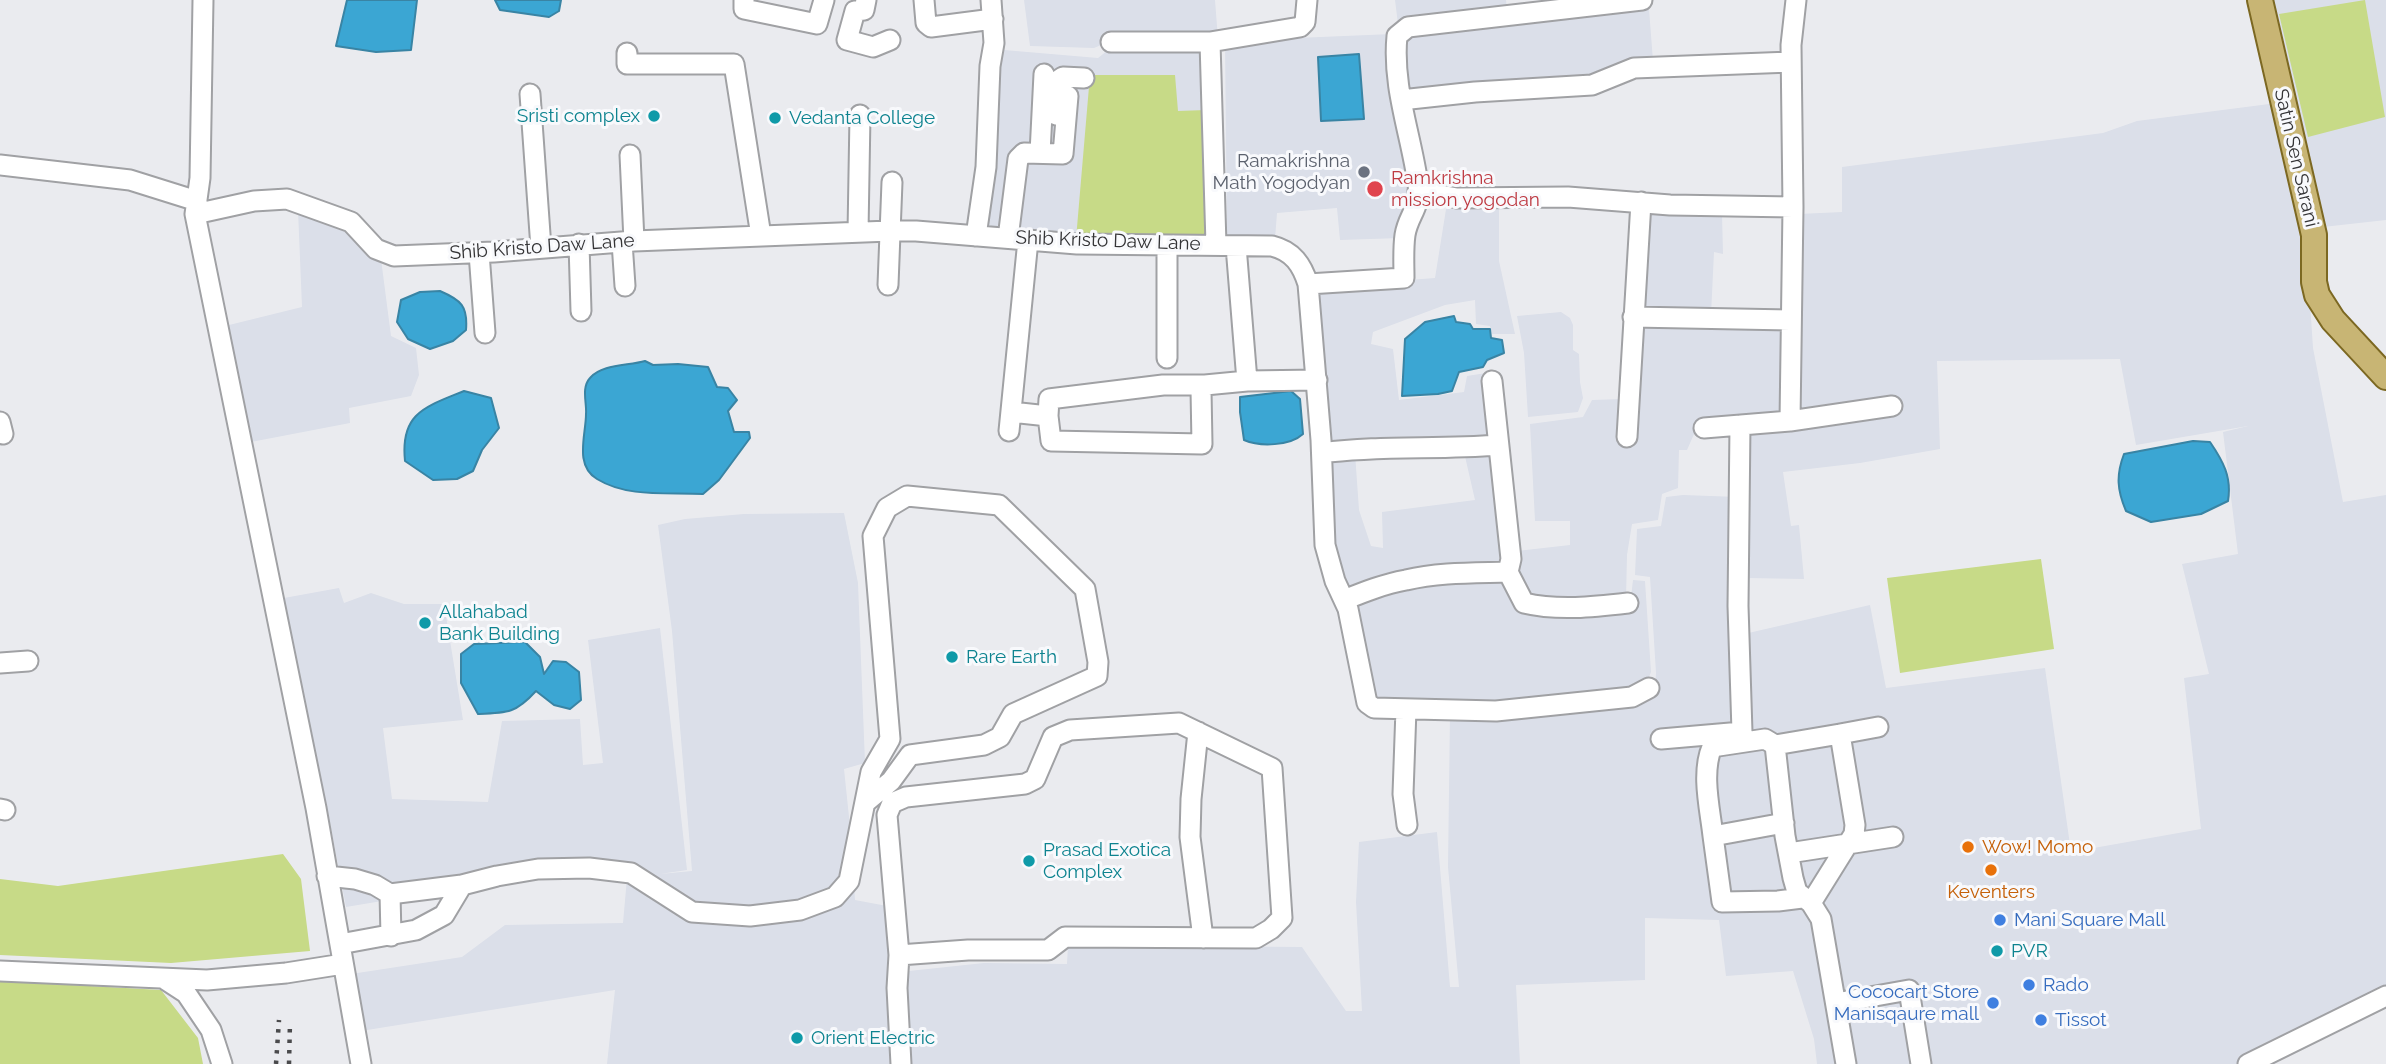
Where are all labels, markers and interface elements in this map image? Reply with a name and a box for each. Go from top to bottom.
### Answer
street label: Satin Sen Sarani [2269,87,2323,229]
place label: Sristi complex [517,105,640,127]
place label: Vedanta College [789,107,935,129]
marker: Sristi complex [646,108,662,124]
marker: Vedanta College [767,110,783,126]
place label: Ramakrishna Math Yogodyan [1213,150,1350,194]
marker: Ramakrishna Math Yogodyan [1356,164,1372,180]
place label: Ramkrishna mission yogodan [1391,167,1540,211]
marker: Ramkrishna mission yogodan [1365,179,1385,199]
street label: Shib Kristo Daw Lane [1015,226,1201,256]
street label: Shib Kristo Daw Lane [449,229,635,265]
place label: Allahabad Bank Building [439,601,560,645]
marker: Allahabad Bank Building [417,615,433,631]
place label: Rare Earth [966,646,1057,668]
marker: Rare Earth [944,649,960,665]
place label: Wow! Momo [1982,836,2093,858]
place label: Prasad Exotica Complex [1043,839,1171,883]
marker: Wow! Momo [1960,839,1976,855]
marker: Prasad Exotica Complex [1021,853,1037,869]
marker: Keventers [1983,862,1999,878]
place label: Keventers [1947,881,2035,903]
place label: Mani Square Mall [2014,909,2166,931]
marker: Mani Square Mall [1992,912,2008,928]
place label: PVR [2011,940,2048,962]
marker: PVR [1989,943,2005,959]
place label: Rado [2043,974,2089,996]
marker: Rado [2021,977,2037,993]
place label: Cococart Store Manisqaure mall [1834,981,1979,1025]
marker: Cococart Store Manisqaure mall [1985,995,2001,1011]
place label: Tissot [2055,1009,2107,1031]
marker: Tissot [2033,1012,2049,1028]
place label: Orient Electric [811,1027,935,1049]
marker: Orient Electric [789,1030,805,1046]

